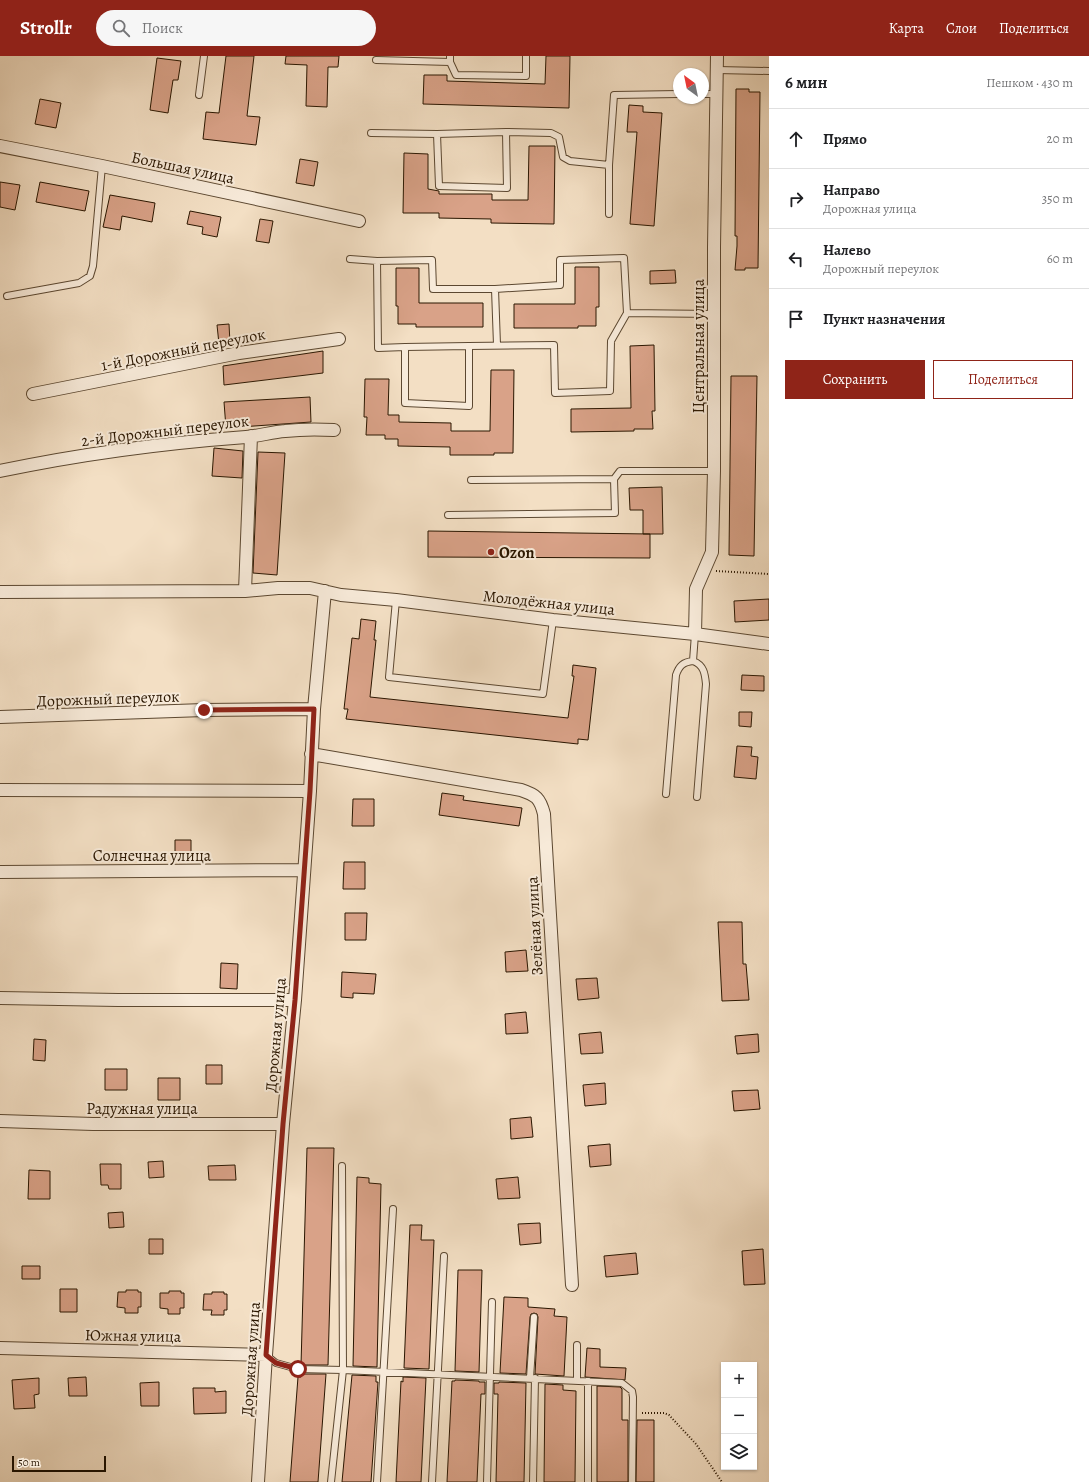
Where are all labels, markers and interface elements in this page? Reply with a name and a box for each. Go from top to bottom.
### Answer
search box [96,10,376,46]
text: Strollr [20,15,72,41]
icon: search [110,17,132,39]
text: Поиск [142,18,183,38]
text: Карта [889,19,924,38]
text: Слои [946,19,977,38]
text: Поделиться [999,19,1069,38]
north arrow [673,68,709,104]
text: 6 мин [785,71,827,94]
text: Пешком · 430 m [986,74,1073,91]
icon: ahead [785,128,807,150]
text: Прямо [823,129,867,149]
text: 20 m [1047,130,1073,147]
street label: Большая улица [129,146,237,190]
text: Направо [823,180,880,200]
icon: right [785,188,807,210]
text: 350 m [1042,190,1073,207]
text: Дорожная улица [823,200,916,217]
text: Налево [823,240,871,260]
icon: left [785,248,807,270]
text: 60 m [1047,250,1073,267]
text: Дорожный переулок [823,260,939,277]
street label: Центральная улица [688,278,710,413]
icon: arrive [785,308,807,330]
text: Пункт назначения [823,309,945,329]
street label: 1-й Дорожный переулок [99,323,267,377]
button: Сохранить [785,360,925,399]
button: Поделиться [933,360,1073,399]
street label: 2-й Дорожный переулок [80,410,250,452]
place label: Ozon [499,542,534,564]
marker: Ozon [486,547,496,557]
street label: Молодёжная улица [482,585,617,621]
street label: Дорожный переулок [36,686,180,712]
route end [195,701,213,719]
street label: Солнечная улица [93,845,212,867]
street label: Зелёная улица [521,875,549,976]
street label: Дорожная улица [260,976,292,1093]
street label: Радужная улица [86,1098,198,1120]
street label: Дорожная улица [236,1300,266,1417]
street label: Южная улица [85,1324,182,1348]
route start [289,1360,307,1378]
map controls [721,1362,757,1470]
button: + [721,1362,757,1398]
button: − [721,1398,757,1434]
button: layers [721,1434,757,1470]
scale bar [12,1454,106,1473]
text: 50 m [18,1455,40,1470]

